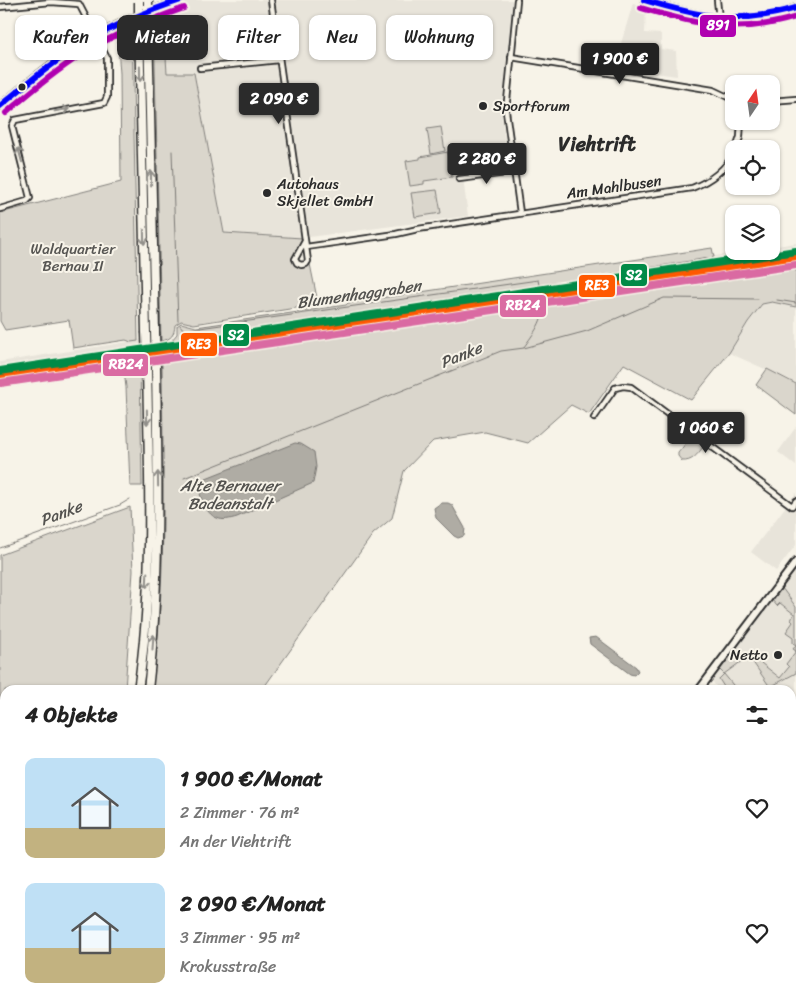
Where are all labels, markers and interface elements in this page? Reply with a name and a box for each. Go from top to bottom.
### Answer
text: 891 [705,13,730,38]
line badge: 891 [699,14,737,38]
chip: Kaufen [15,15,107,60]
chip: Mieten [117,15,208,60]
chip: Filter [218,15,299,60]
chip: Neu [309,15,376,60]
chip: Wohnung [386,15,493,60]
pin: 1 900 € [574,42,666,85]
text: 1 900 € [592,44,648,73]
one-way arrow [135,66,145,82]
north arrow [725,75,780,130]
map controls [725,75,780,260]
unlabelled marker [17,82,27,92]
pin: 2 090 € [233,82,325,125]
text: 2 090 € [250,84,308,113]
place label: Sportforum [493,93,570,119]
marker: Sportforum [477,100,489,112]
one-way arrow [54,105,70,115]
district label: Viehtrift [558,127,637,162]
button: locate [725,140,780,195]
pin: 2 280 € [441,142,533,185]
text: 2 280 € [458,144,516,173]
one-way arrow [15,147,24,163]
street label: Am Mahlbusen [564,167,663,207]
one-way arrow [147,170,156,186]
place label: Autohaus Skjellet GmbH [276,171,374,214]
marker: Autohaus Skjellet GmbH [261,187,273,199]
button: layers [725,205,780,260]
one-way arrow [139,228,149,244]
park label: Waldquartier Bernau II [31,236,116,279]
line badge: S2 [620,263,648,287]
text: S2 [625,263,643,288]
water label: Blumenhaggraben [295,271,425,317]
text: RE3 [584,273,609,298]
line badge: RE3 [578,274,616,298]
text: RB24 [505,293,540,318]
line badge: RB24 [499,294,547,318]
line badge: S2 [222,323,250,347]
text: S2 [227,323,245,348]
line badge: RE3 [180,332,218,357]
text: RE3 [186,332,211,357]
water label: Panke [436,333,488,377]
text: RB24 [108,352,143,377]
line badge: RB24 [102,353,149,377]
one-way arrow [143,409,152,425]
pin: 1 060 € [660,412,752,454]
text: 1 060 € [678,413,734,442]
one-way arrow [153,471,163,488]
water label: Alte Bernauer Badeanstalt [179,471,283,518]
water label: Panke [36,491,88,534]
one-way arrow [143,571,152,587]
one-way arrow [148,634,157,650]
place label: Netto [730,642,768,668]
marker: Netto [772,649,784,661]
text: 4 Objekte [25,696,117,734]
icon: filters [743,701,771,729]
text: 1 900 €/Monat [180,760,323,798]
icon: home [65,778,125,838]
icon: heart [743,794,771,822]
text: 2 Zimmer · 76 m² [180,798,299,827]
text: An der Viehtrift [180,827,291,856]
text: 2 090 €/Monat [180,885,326,923]
icon: home [65,903,125,963]
icon: heart [743,919,771,947]
text: 3 Zimmer · 95 m² [180,923,300,952]
text: Krokusstraße [180,952,276,981]

